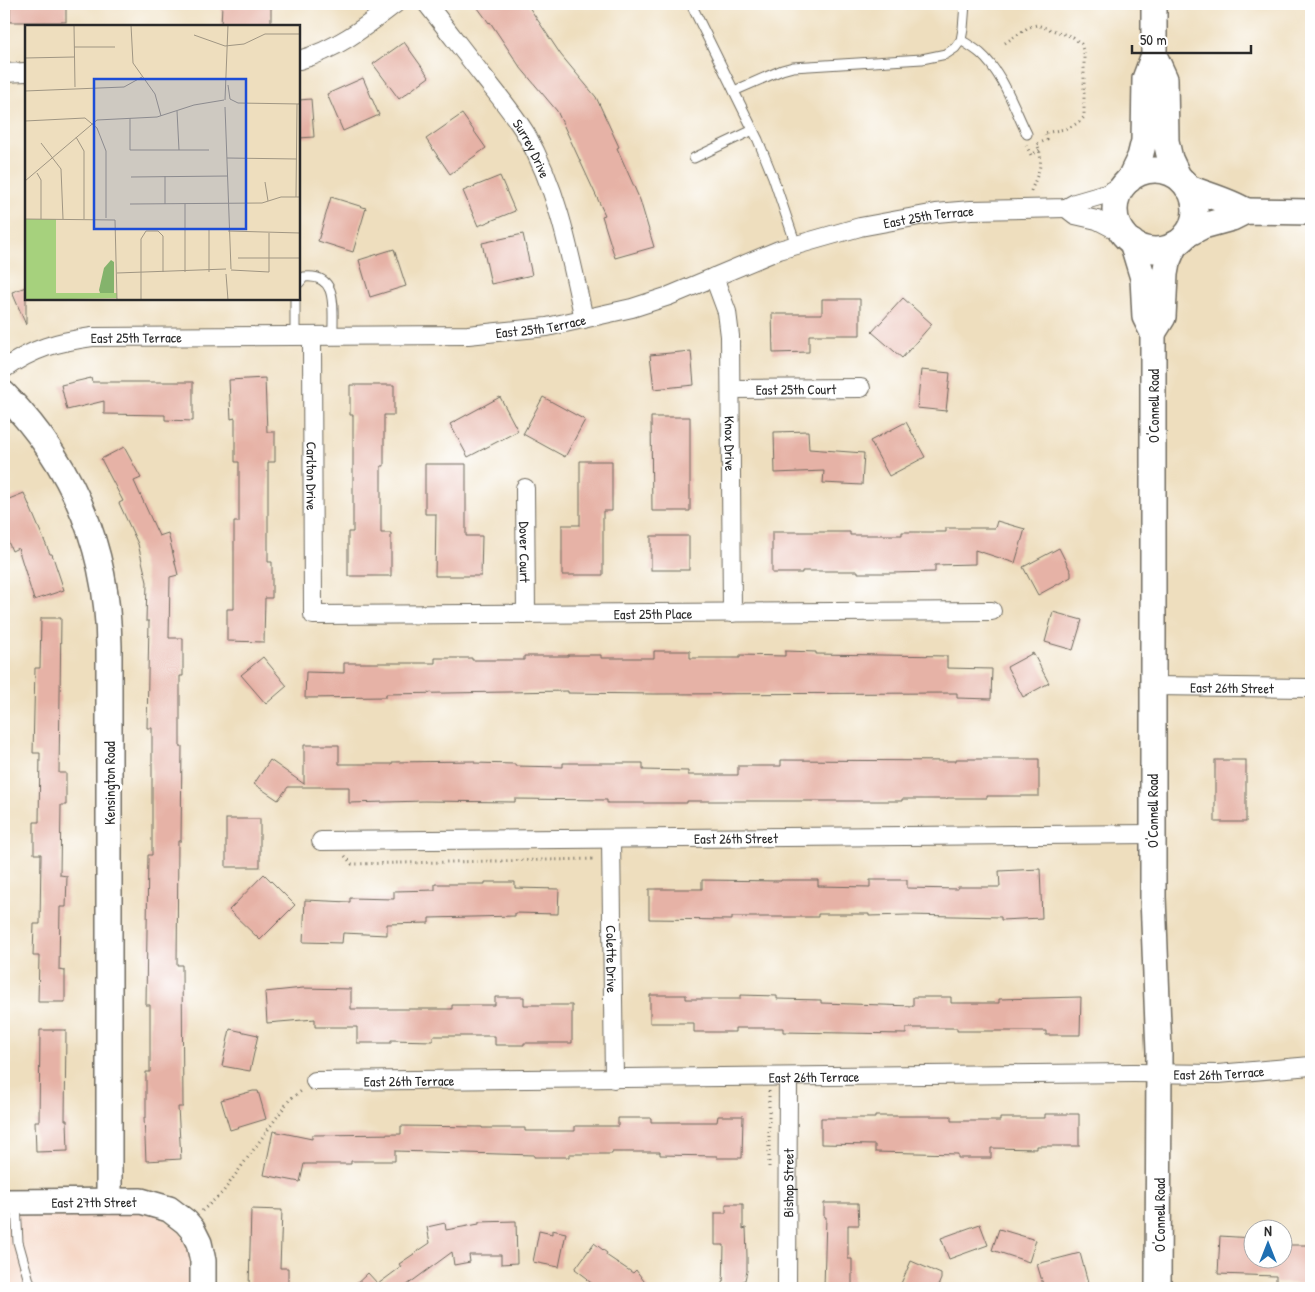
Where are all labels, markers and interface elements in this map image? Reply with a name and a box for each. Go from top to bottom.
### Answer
scale bar [1132,22,1251,54]
inset map [25,25,300,300]
text: 50 m [1140,29,1167,50]
street label: Surrey Drive [509,115,555,181]
street label: East 25th Terrace [882,200,975,232]
street label: East 25th Terrace [495,309,588,342]
street label: East 25th Terrace [91,327,182,347]
street label: O'Connell Road [1144,369,1163,443]
street label: East 25th Court [756,379,837,398]
street label: Knox Drive [721,416,740,472]
street label: Carlton Drive [303,442,322,511]
street label: Dover Court [516,521,535,583]
street label: East 25th Place [614,603,693,623]
street label: East 26th Street [1190,677,1274,697]
street label: Kensington Road [100,741,120,825]
street label: O'Connell Road [1143,774,1162,848]
street label: East 26th Street [694,828,778,847]
street label: Colette Drive [603,925,622,993]
street label: East 26th Terrace [1173,1061,1265,1084]
street label: East 26th Terrace [769,1066,860,1086]
street label: East 26th Terrace [364,1070,455,1090]
street label: Bishop Street [778,1148,798,1218]
street label: O'Connell Road [1150,1178,1169,1252]
street label: East 27th Street [51,1192,137,1211]
north arrow [1242,1220,1292,1270]
text: N [1264,1221,1272,1240]

